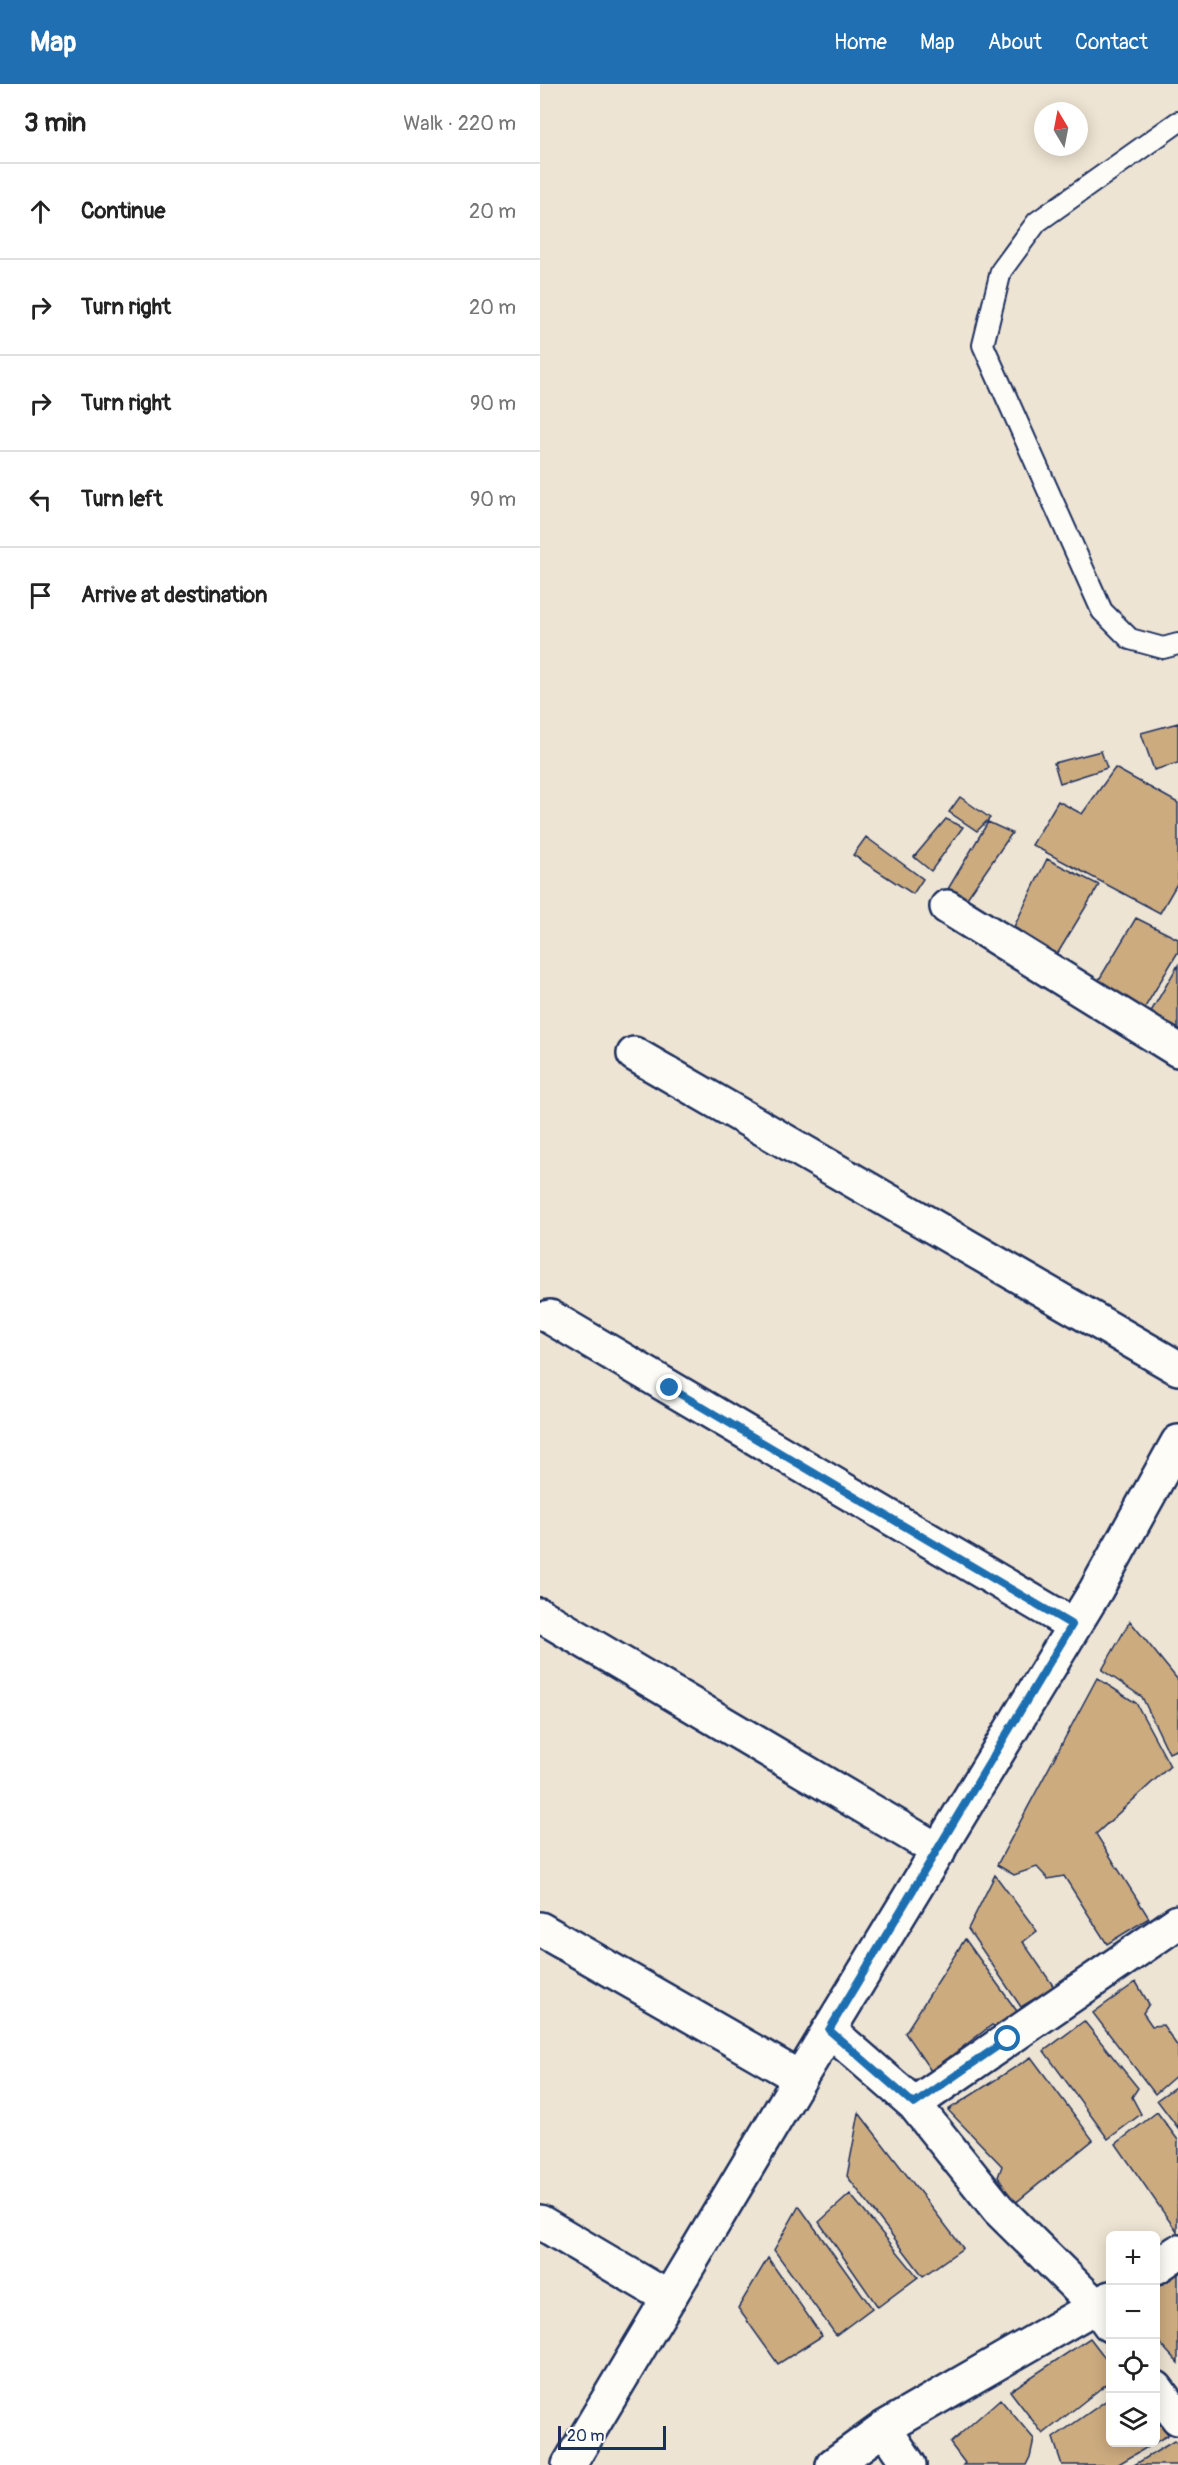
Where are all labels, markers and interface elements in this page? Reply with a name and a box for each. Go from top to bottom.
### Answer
text: Map [30,25,76,60]
text: Home [834,29,887,56]
text: Map [920,29,955,56]
text: About [988,29,1042,56]
text: Contact [1075,29,1148,56]
north arrow [1034,102,1088,156]
text: 3 min [24,107,86,139]
text: Walk · 220 m [403,111,516,136]
icon: ahead [24,195,57,228]
text: Continue [81,197,165,225]
text: 20 m [469,199,516,224]
icon: right [24,291,57,324]
text: Turn right [81,293,171,321]
text: 20 m [469,295,516,320]
icon: right [24,387,57,420]
text: Turn right [81,389,171,417]
text: 90 m [470,391,516,416]
icon: left [24,483,57,516]
text: Turn left [81,485,163,513]
text: 90 m [470,487,516,512]
icon: arrive [24,579,57,612]
text: Arrive at destination [81,581,267,609]
route end [656,1374,682,1400]
route start [994,2025,1020,2051]
map controls [1106,2231,1160,2447]
button: + [1106,2231,1160,2285]
button: − [1106,2285,1160,2339]
button: locate [1106,2339,1160,2393]
button: layers [1106,2393,1160,2447]
scale bar [558,2423,666,2450]
text: 20 m [567,2426,605,2446]

